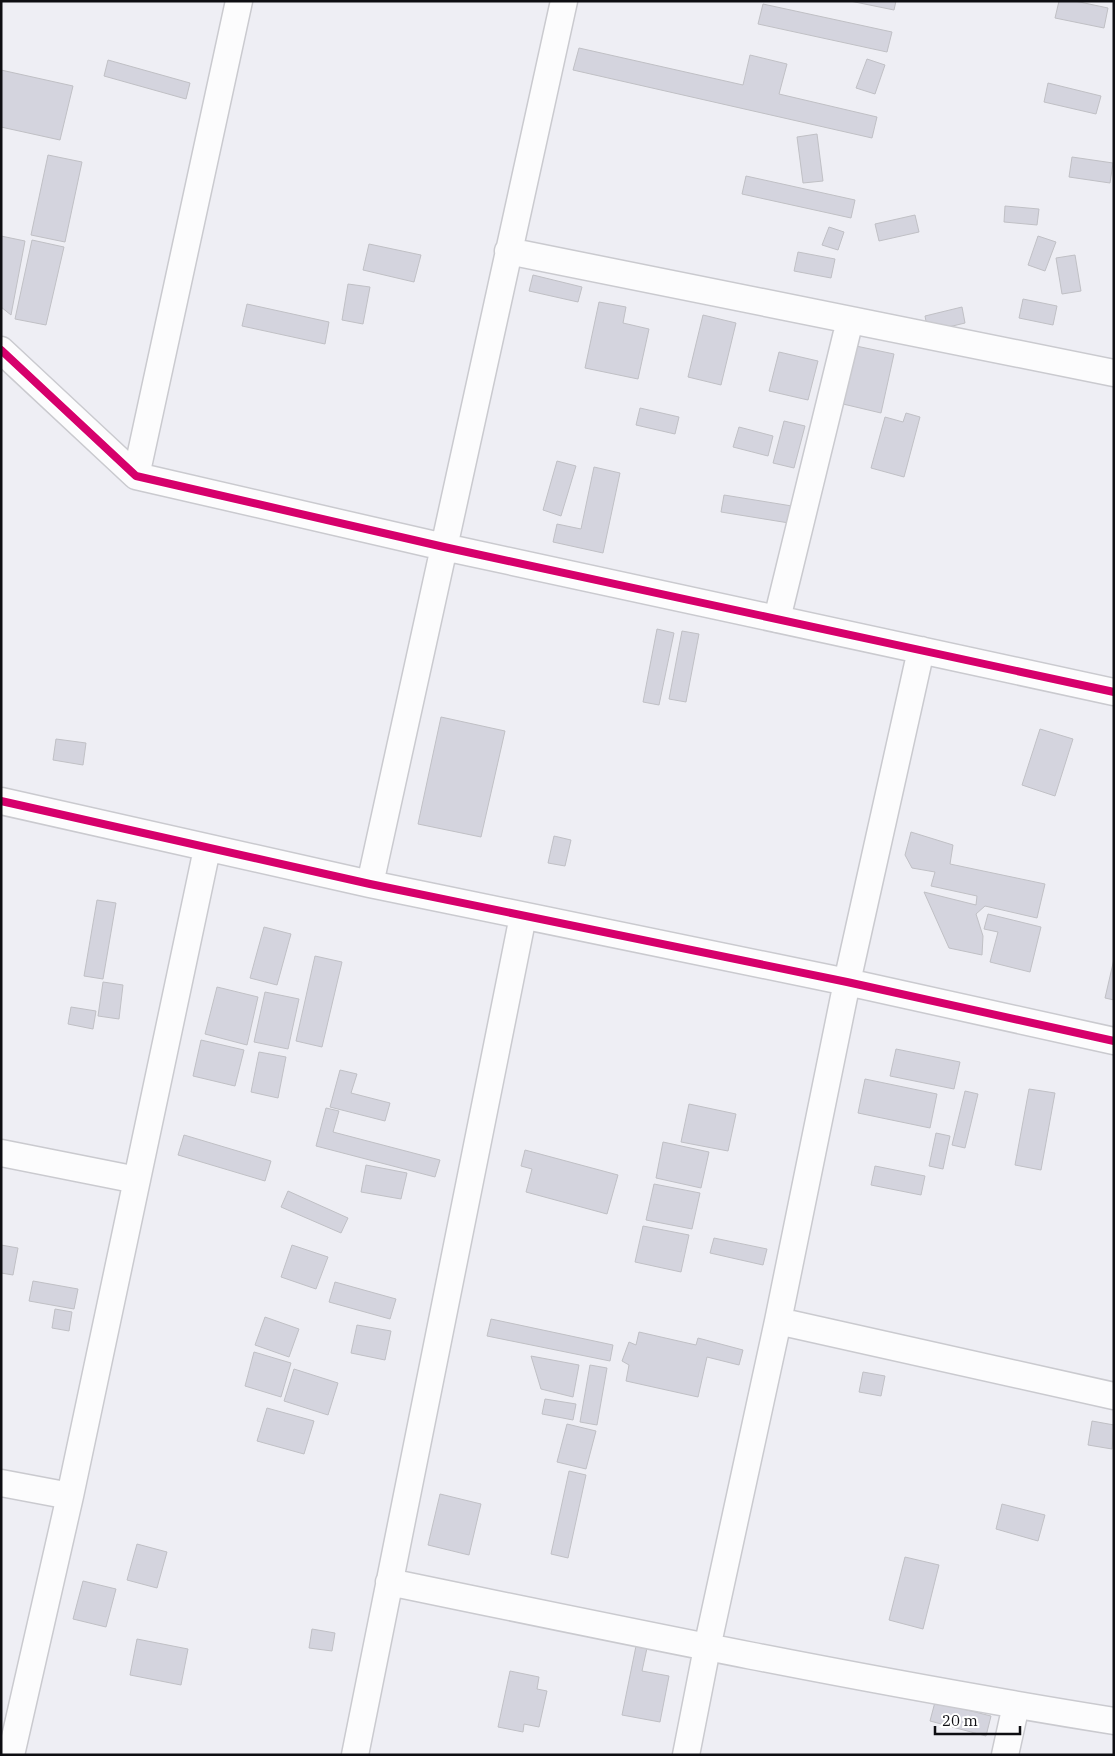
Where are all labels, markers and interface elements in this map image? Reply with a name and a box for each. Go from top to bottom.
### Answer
scale bar [935,1704,1020,1736]
text: 20 m [942,1711,978,1730]

